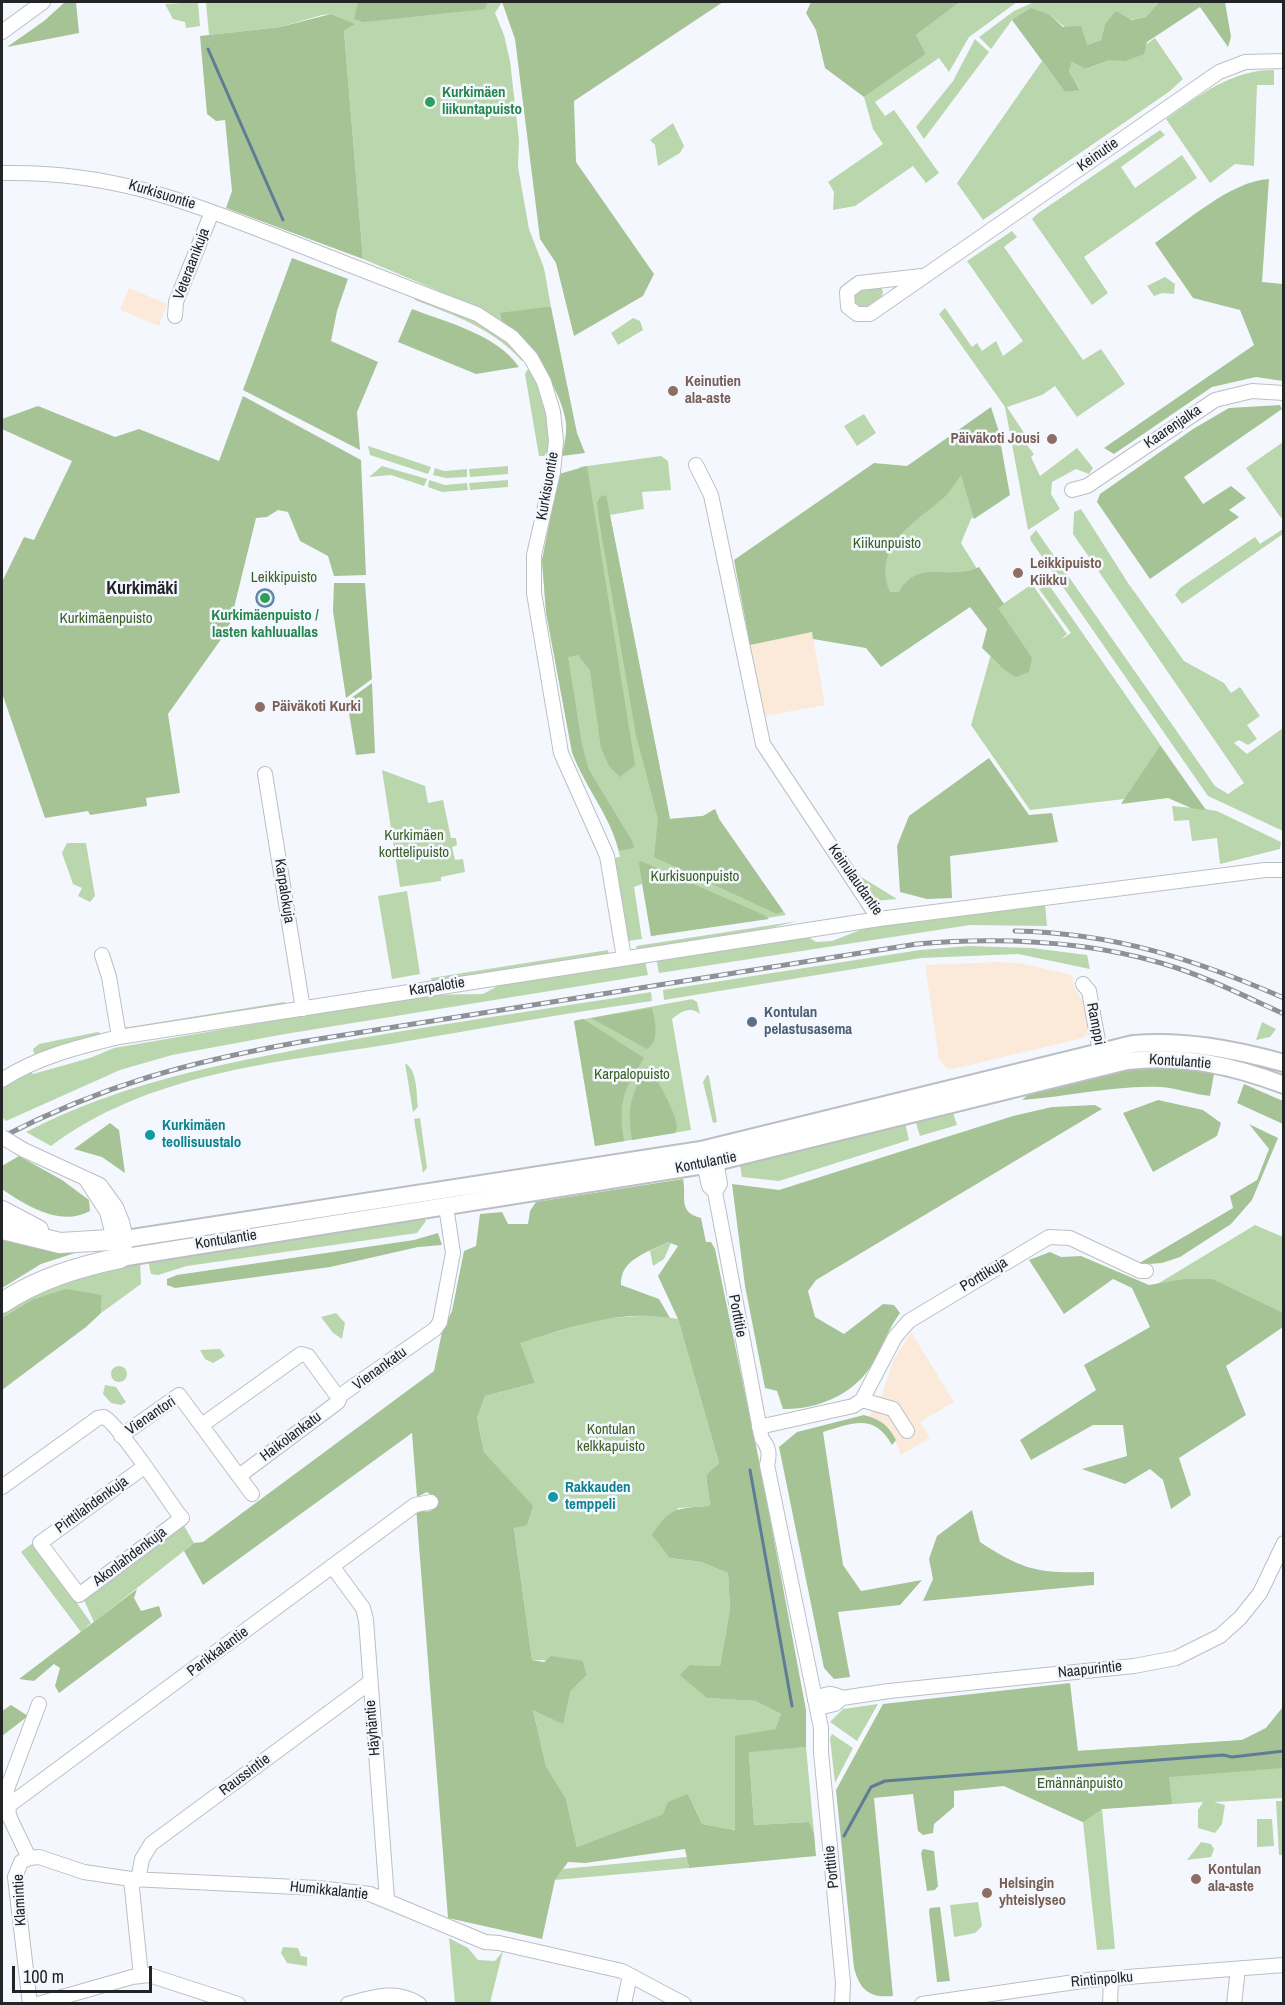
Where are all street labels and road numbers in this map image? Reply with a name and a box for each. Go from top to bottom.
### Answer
street label: Keinutie [1074,134,1122,176]
street label: Kurkisuontie [126,176,198,214]
street label: Veteraanikuja [170,226,214,302]
street label: Kaarenjalka [1141,401,1205,453]
street label: Kurkisuontie [533,450,563,522]
street label: Keinulaudantie [824,841,886,919]
street label: Karpalokuja [270,858,298,924]
street label: Karpalotie [408,974,466,1000]
street label: Ramppi [1082,1001,1108,1047]
street label: Kontulantie [1148,1051,1212,1073]
street label: Kontulantie [674,1148,738,1178]
street label: Kontulantie [194,1226,258,1254]
street label: Porttikuja [957,1254,1011,1296]
street label: Porttitie [724,1293,750,1339]
street label: Vienankatu [350,1343,410,1395]
street label: Vienantori [123,1393,179,1439]
street label: Haikolankatu [257,1408,325,1466]
street label: Pirttilahdenkuja [52,1473,132,1537]
street label: Akonlahdenkuja [90,1523,170,1591]
street label: Parikkalantie [184,1623,252,1681]
street label: Naapurintie [1057,1658,1123,1682]
street label: Häyhäntie [362,1699,384,1757]
street label: Raussintie [216,1750,274,1800]
street label: Porttitie [821,1845,843,1889]
street label: Klamintie [10,1874,30,1926]
street label: Humikkalantie [289,1878,369,1904]
street label: Rintinpolku [1070,1968,1134,1992]

